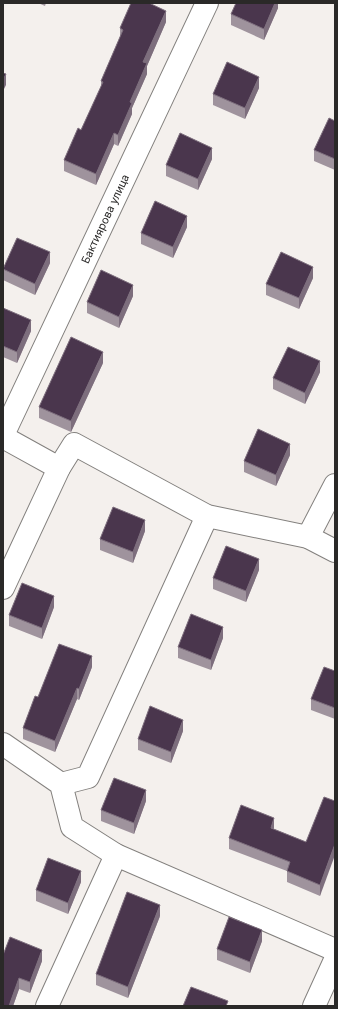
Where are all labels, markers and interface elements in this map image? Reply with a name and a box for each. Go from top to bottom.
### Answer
street label: Бактиярова улица [78,172,132,266]

